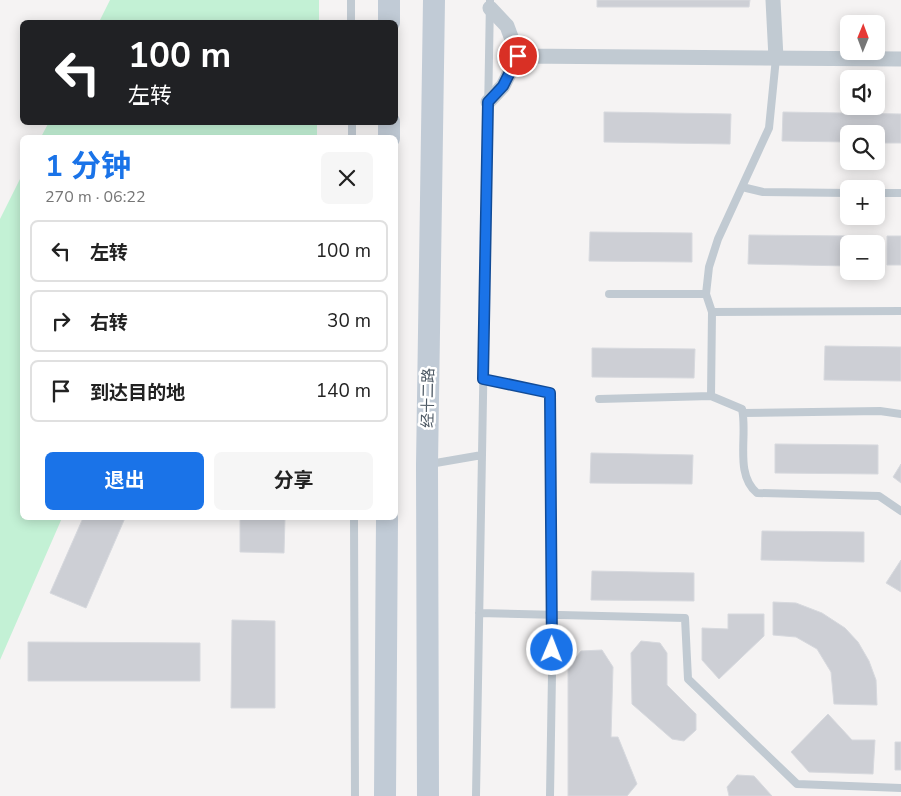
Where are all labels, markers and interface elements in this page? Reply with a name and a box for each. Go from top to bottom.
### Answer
north arrow [840,15,885,60]
map controls [840,15,885,280]
text: 100 m [128,32,231,79]
pin [497,35,539,77]
icon: left [45,40,110,105]
icon: arrive [504,42,532,70]
button: sound [840,70,885,115]
text: 左转 [128,81,172,111]
button: search [840,125,885,170]
text: 1 分钟 [45,146,131,187]
button: close [321,152,373,204]
button: + [840,180,885,225]
text: 270 m · 06:22 [45,186,146,208]
button: − [840,235,885,280]
icon: left [47,237,75,265]
text: 100 m [316,238,371,264]
text: 左转 [90,240,128,266]
icon: right [47,307,75,335]
text: 30 m [327,308,371,334]
text: 右转 [90,310,128,336]
street label: 经十二路 [417,368,439,428]
icon: arrive [47,377,75,405]
text: 140 m [316,378,371,404]
text: 到达目的地 [90,380,185,406]
button: 退出 [45,452,204,510]
button: 分享 [214,452,373,510]
position arrow [525,623,577,675]

